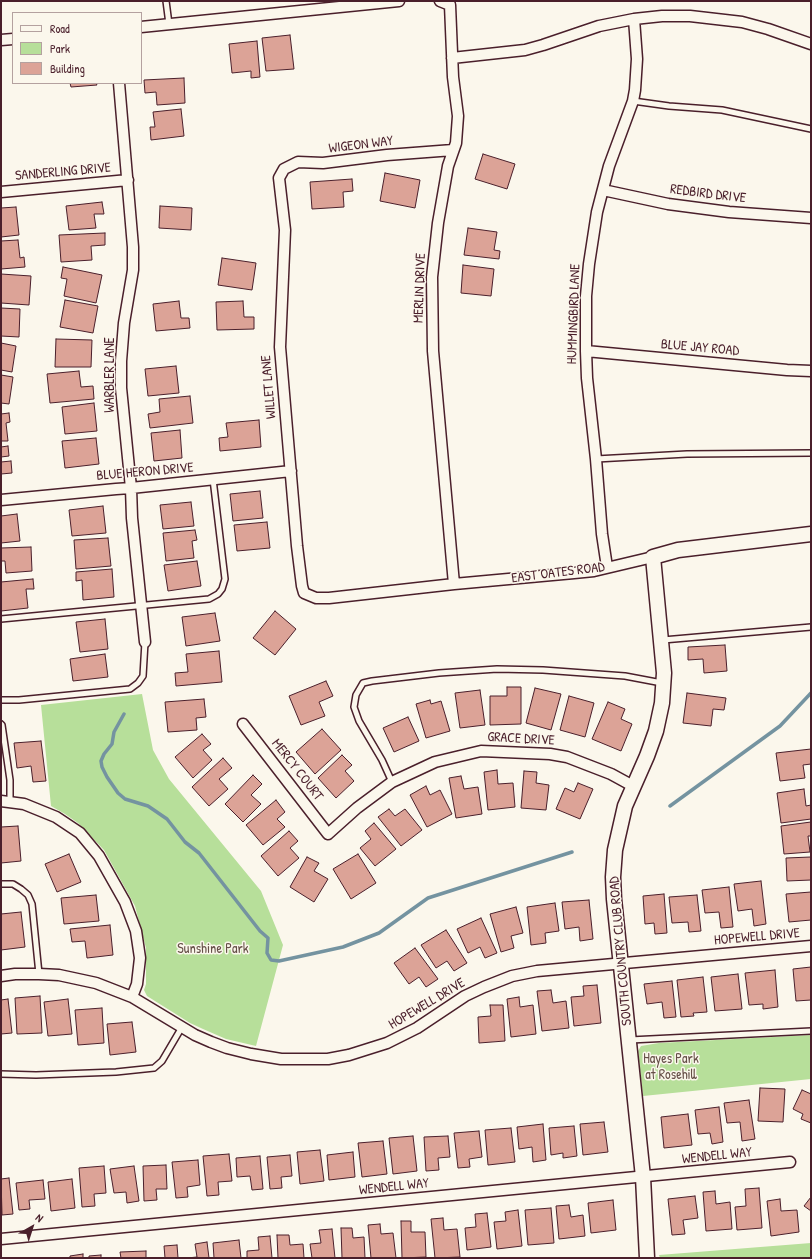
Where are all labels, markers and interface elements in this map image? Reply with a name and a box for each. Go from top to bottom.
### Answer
legend [12,12,142,84]
text: Road [50,20,70,37]
text: Park [50,40,70,57]
text: Building [50,60,85,77]
street label: WIGEON WAY [328,133,394,157]
street label: SANDERLING DRIVE [14,159,112,185]
street label: REDBIRD DRIVE [669,181,747,207]
street label: MERLIN DRIVE [410,253,430,323]
street label: HUMMINGBIRD LANE [564,263,584,365]
street label: BLUE JAY ROAD [660,336,740,360]
street label: WARBLER LANE [102,337,118,413]
street label: WILLET LANE [258,354,280,420]
street label: BLUE HERON DRIVE [96,459,194,485]
street label: EAST OATES ROAD [510,559,606,587]
street label: GRACE DRIVE [487,729,555,749]
street label: MERCY COURT [268,736,326,804]
street label: SOUTH COUNTRY CLUB ROAD [606,876,636,1026]
street label: HOPEWELL DRIVE [713,925,801,949]
park label: Sunshine Park [177,941,249,957]
street label: HOPEWELL DRIVE [386,975,468,1033]
park label: Hayes Park at Rosehill [643,1051,699,1084]
street label: WENDELL WAY [681,1144,753,1168]
street label: WENDELL WAY [358,1175,430,1199]
north arrow [12,1207,52,1247]
text: N [33,1210,46,1225]

